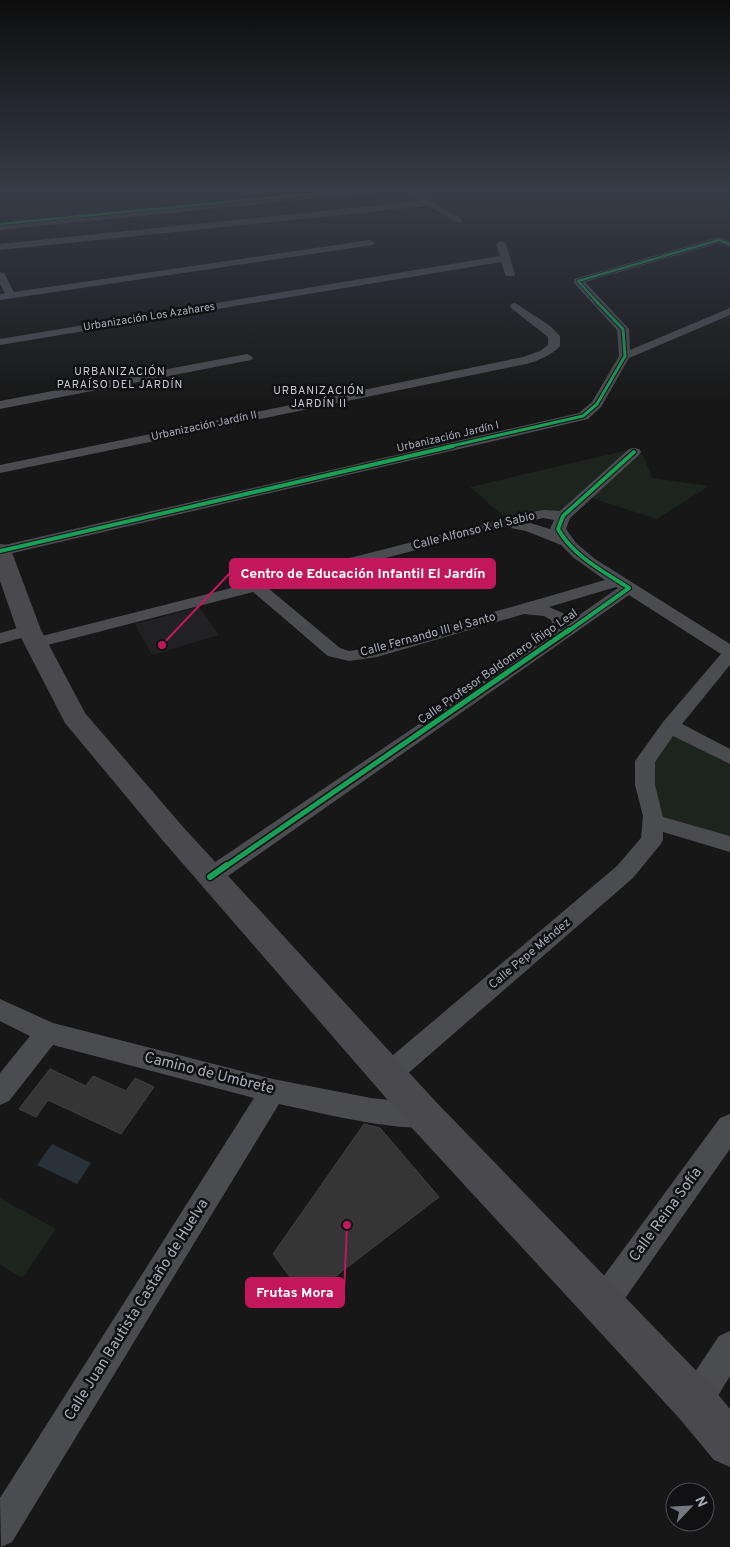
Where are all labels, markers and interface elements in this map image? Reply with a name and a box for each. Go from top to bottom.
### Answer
street label: Urbanización Los Azahares [82,300,216,334]
district label: URBANIZACIÓN PARAÍSO DEL JARDÍN [57,364,183,392]
district label: URBANIZACIÓN JARDÍN II [273,383,365,411]
street label: Urbanización Jardín II [150,408,258,444]
street label: Urbanización Jardín I [395,418,501,456]
street label: Calle Alfonso X el Sabio [411,508,537,554]
callout: Centro de Educación Infantil El Jardín [230,559,495,588]
text: Centro de Educación Infantil El Jardín [240,566,486,583]
street label: Calle Profesor Baldomero Íñigo Leal [415,606,581,728]
street label: Calle Fernando III el Santo [358,609,498,661]
street label: Calle Pepe Méndez [486,915,574,993]
street label: Camino de Umbrete [142,1049,276,1099]
street label: Calle Reina Sofía [625,1164,707,1266]
street label: Calle Juan Bautista Castaño de Huelva [61,1196,213,1424]
callout: Frutas Mora [246,1278,344,1307]
text: Frutas Mora [256,1285,334,1302]
north arrow [665,1482,715,1532]
text: N [691,1494,710,1510]

